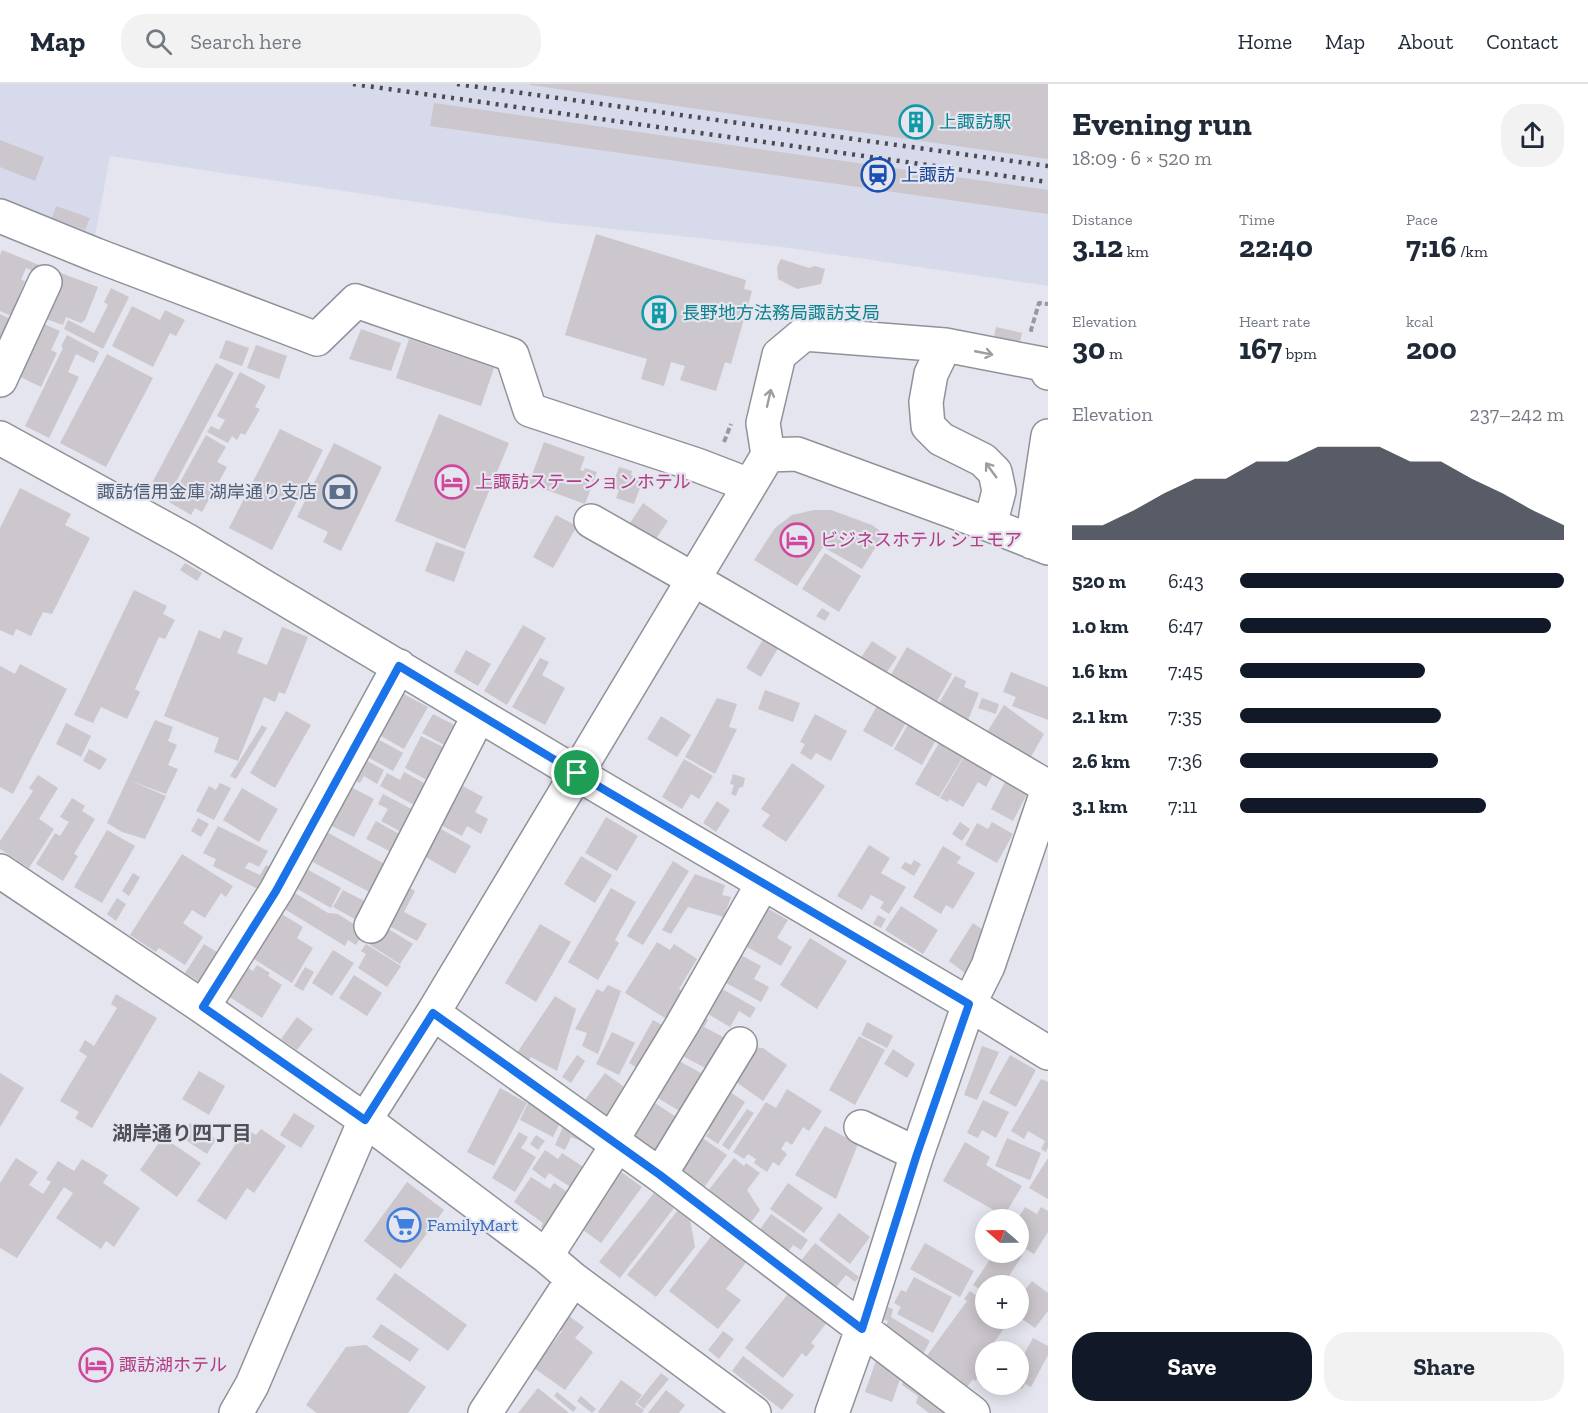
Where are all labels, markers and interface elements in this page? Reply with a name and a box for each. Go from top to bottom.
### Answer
search box [121,14,541,68]
text: Map [30,25,85,58]
icon: search [142,25,175,58]
text: Search here [190,28,302,55]
text: Home [1238,29,1292,54]
text: Map [1325,29,1365,54]
text: About [1398,29,1453,54]
text: Contact [1486,29,1558,54]
building icon: 上諏訪駅 [898,104,934,140]
text: Evening run [1072,104,1252,143]
button: share [1501,104,1564,167]
place label: 上諏訪駅 [939,111,1011,133]
text: 18:09 · 6 × 520 m [1072,146,1212,170]
station icon: 上諏訪 [860,157,896,193]
place label: 上諏訪 [901,164,955,186]
text: Distance [1072,210,1133,229]
text: Time [1239,210,1275,229]
text: Pace [1406,210,1438,229]
text: 3.12 [1072,229,1123,265]
text: 22:40 [1239,229,1313,265]
text: 7:16 [1406,229,1457,265]
text: km [1123,242,1149,261]
text: /km [1457,242,1488,261]
building icon: 長野地方法務局諏訪支局 [641,295,677,331]
place label: 長野地方法務局諏訪支局 [682,302,880,324]
text: Elevation [1072,312,1137,331]
text: Heart rate [1239,312,1310,331]
text: kcal [1406,312,1433,331]
text: 30 [1072,331,1105,367]
text: 167 [1239,331,1282,367]
text: 200 [1406,331,1457,367]
text: m [1105,344,1123,363]
text: bpm [1282,344,1317,363]
one-way arrow [974,348,993,359]
one-way arrow [764,388,775,408]
text: Elevation [1072,402,1153,426]
text: 237–242 m [1470,402,1564,426]
one-way arrow [985,462,998,478]
hotel icon: 上諏訪ステーションホテル [434,464,470,500]
place label: 上諏訪ステーションホテル [475,471,691,493]
bank icon: 諏訪信用金庫 湖岸通り支店 [322,474,358,510]
place label: 諏訪信用金庫 湖岸通り支店 [97,481,317,503]
hotel icon: ビジネスホテル シェモア [779,522,815,558]
place label: ビジネスホテル シェモア [820,529,1022,551]
text: 520 m [1072,569,1126,593]
text: 6:43 [1168,569,1204,593]
text: 1.0 km [1072,614,1128,638]
text: 6:47 [1168,614,1203,638]
text: 1.6 km [1072,659,1127,683]
text: 7:45 [1168,659,1203,683]
text: 2.1 km [1072,704,1128,728]
text: 7:35 [1168,704,1202,728]
pin [551,747,602,798]
text: 2.6 km [1072,749,1130,773]
text: 7:36 [1168,749,1202,773]
icon: arrive [560,756,593,789]
text: 3.1 km [1072,794,1128,818]
text: 7:11 [1168,794,1197,818]
district label: 湖岸通り四丁目 [112,1121,252,1145]
supermarket icon: FamilyMart [386,1207,422,1243]
north arrow [975,1209,1029,1263]
map controls [975,1209,1029,1395]
place label: FamilyMart [427,1214,518,1236]
button: + [975,1275,1029,1329]
button: Save [1072,1332,1312,1401]
button: Share [1324,1332,1564,1401]
button: − [975,1341,1029,1395]
hotel icon: 諏訪湖ホテル [78,1347,114,1383]
place label: 諏訪湖ホテル [119,1354,227,1376]

